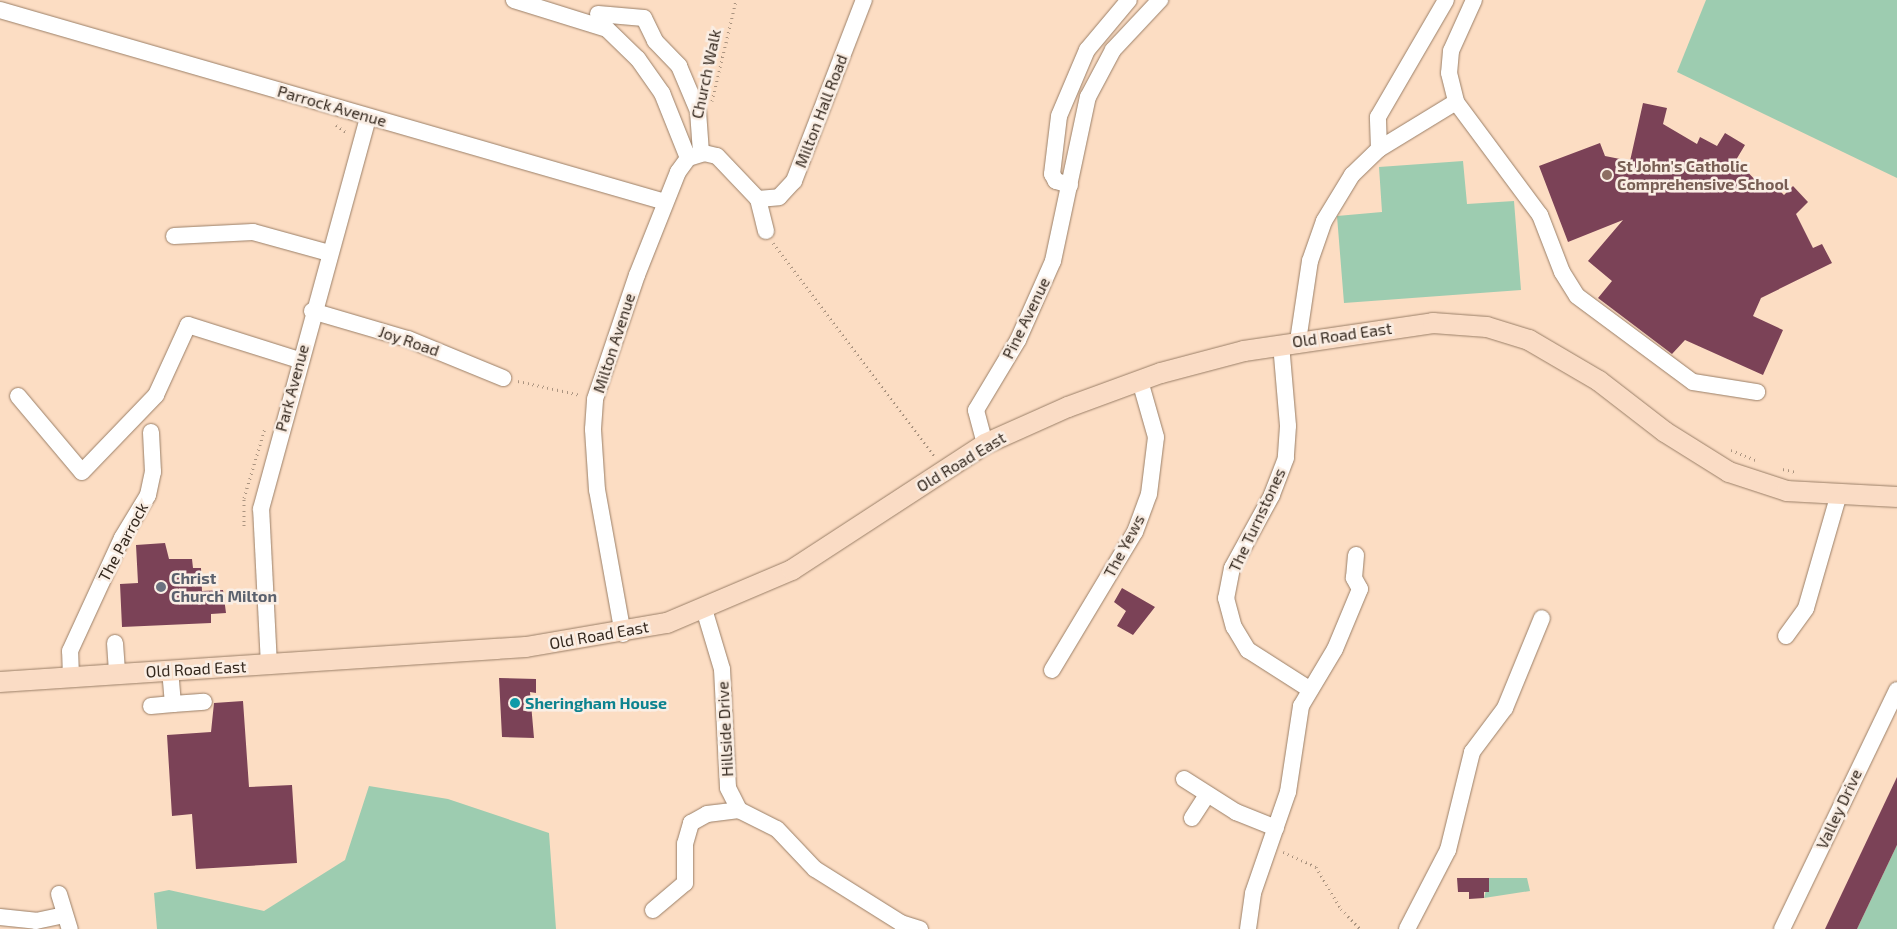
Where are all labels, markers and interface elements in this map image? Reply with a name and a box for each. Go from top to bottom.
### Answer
street label: Church Walk [687,27,725,121]
street label: Milton Hall Road [791,52,851,170]
street label: Parrock Avenue [275,81,389,131]
place label: St John's Catholic Comprehensive School [1617,156,1789,194]
marker: St John's Catholic Comprehensive School [1601,169,1613,181]
street label: Pine Avenue [998,274,1054,362]
street label: Milton Avenue [589,290,639,396]
street label: Old Road East [1291,318,1393,352]
street label: Joy Road [376,322,442,360]
street label: Park Avenue [271,342,313,434]
street label: Old Road East [913,428,1009,496]
street label: The Turnstones [1224,465,1290,575]
street label: The Parrock [94,499,152,585]
street label: The Yews [1099,511,1149,581]
place label: Christ Church Milton [171,568,277,606]
marker: Christ Church Milton [155,581,167,593]
street label: Old Road East [548,617,650,653]
street label: Old Road East [145,657,247,681]
street label: Hillside Drive [713,681,737,777]
place label: Sheringham House [525,693,667,713]
marker: Sheringham House [509,697,521,709]
street label: Valley Drive [1812,766,1866,852]

